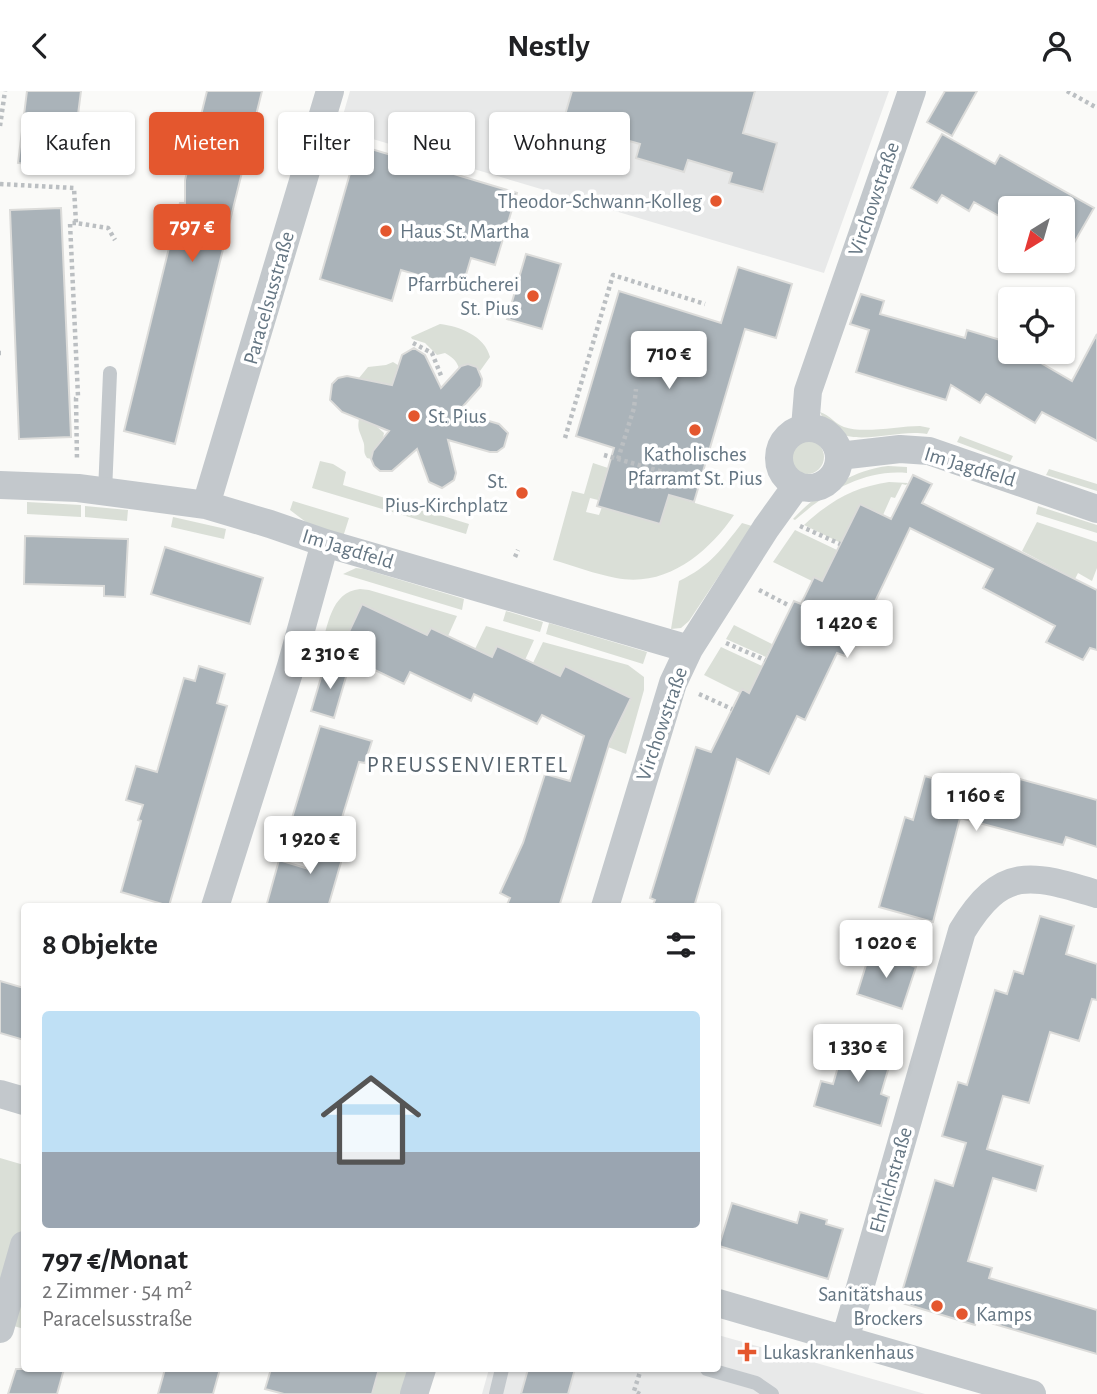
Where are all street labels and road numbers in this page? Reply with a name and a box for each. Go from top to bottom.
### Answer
street label: Virchowstraße [845,139,903,259]
street label: Paracelsusstraße [240,229,298,367]
street label: Im Jagdfeld [922,443,1018,491]
street label: Im Jagdfeld [300,525,396,573]
street label: Virchowstraße [633,664,691,784]
street label: Ehrlichstraße [866,1125,916,1235]

